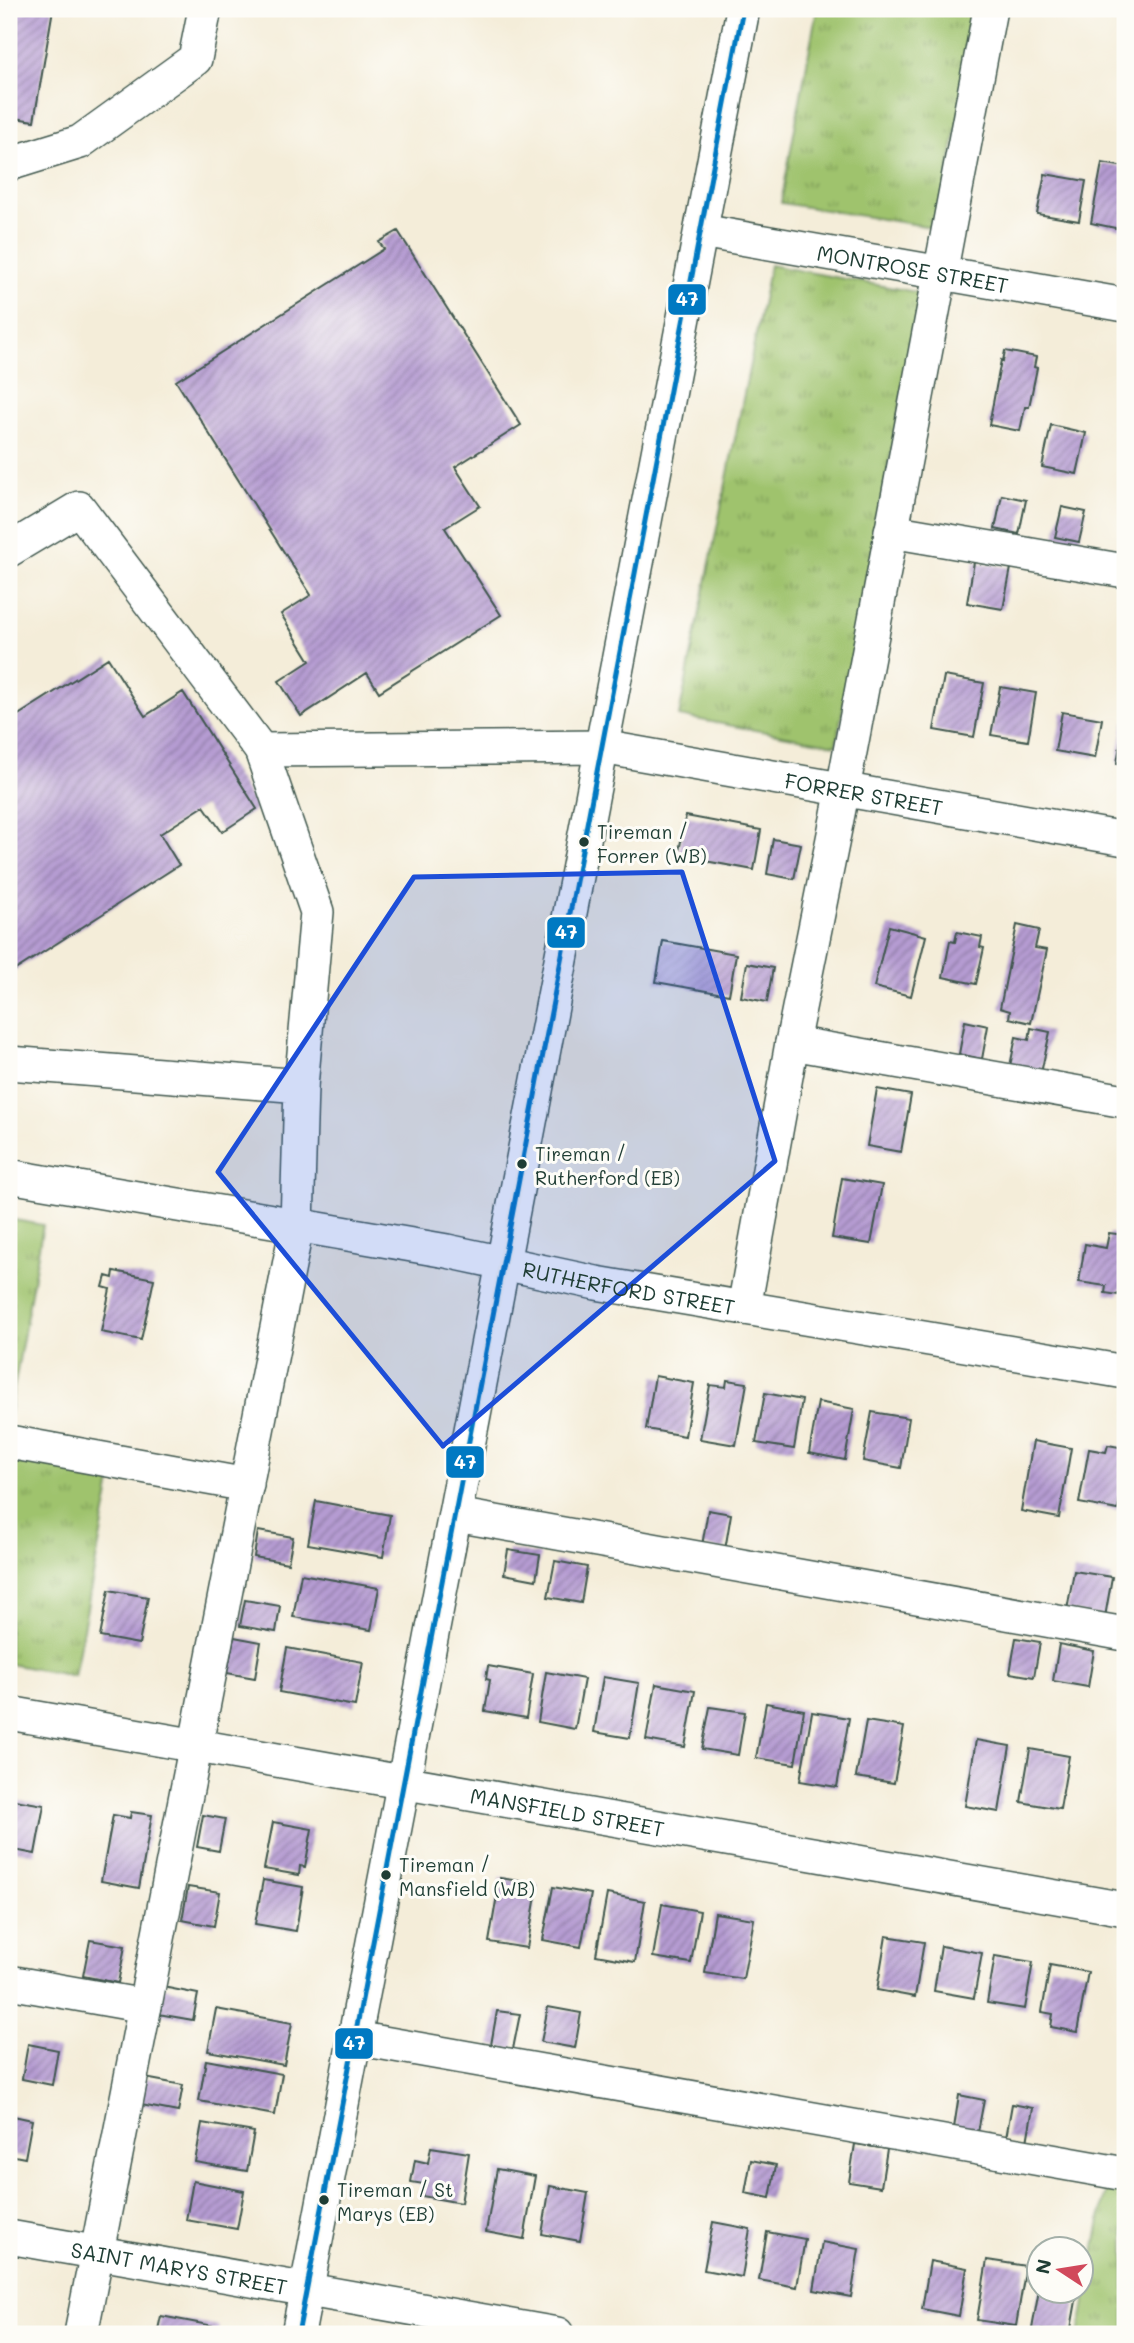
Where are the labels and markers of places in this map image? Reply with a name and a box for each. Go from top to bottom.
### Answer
place label: Tireman / Forrer (WB) [597,819,707,868]
marker: Tireman / Forrer (WB) [577,835,591,849]
place label: Tireman / Rutherford (EB) [535,1141,680,1190]
marker: Tireman / Rutherford (EB) [515,1157,529,1171]
place label: Tireman / Mansfield (WB) [399,1852,535,1901]
marker: Tireman / Mansfield (WB) [379,1868,393,1882]
place label: Tireman / St Marys (EB) [337,2177,453,2226]
marker: Tireman / St Marys (EB) [317,2193,331,2207]

